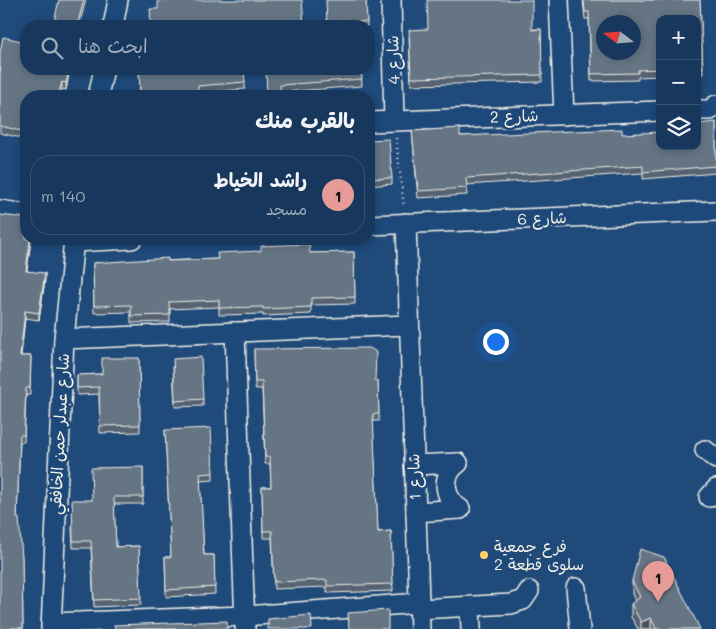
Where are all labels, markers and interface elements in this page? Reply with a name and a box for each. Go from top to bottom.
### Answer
north arrow [596,15,641,60]
map controls [656,15,701,150]
button: + [656,15,701,60]
search box [20,20,375,75]
text: ابحث هنا [78,33,148,58]
icon: search [38,34,66,62]
street label: شارع 4 [381,35,406,85]
button: − [656,60,701,105]
street label: شارع 2 [489,104,539,129]
button: layers [656,105,701,150]
text: بالقرب منك [255,106,355,133]
text: راشد الخياط [214,167,307,192]
text: 140 m [41,185,85,206]
text: 1 [334,185,342,206]
text: مسجد [266,198,307,219]
street label: شارع 6 [517,206,567,231]
your location [483,329,509,355]
street label: شارع عبدلر حمن الخافقي [44,353,78,515]
street label: شارع 1 [402,453,427,501]
place label: فرع جمعية سلوى قطعة 2 [494,535,584,575]
marker: فرع جمعية سلوى قطعة 2 [478,549,490,561]
pin: 1 [642,561,674,602]

